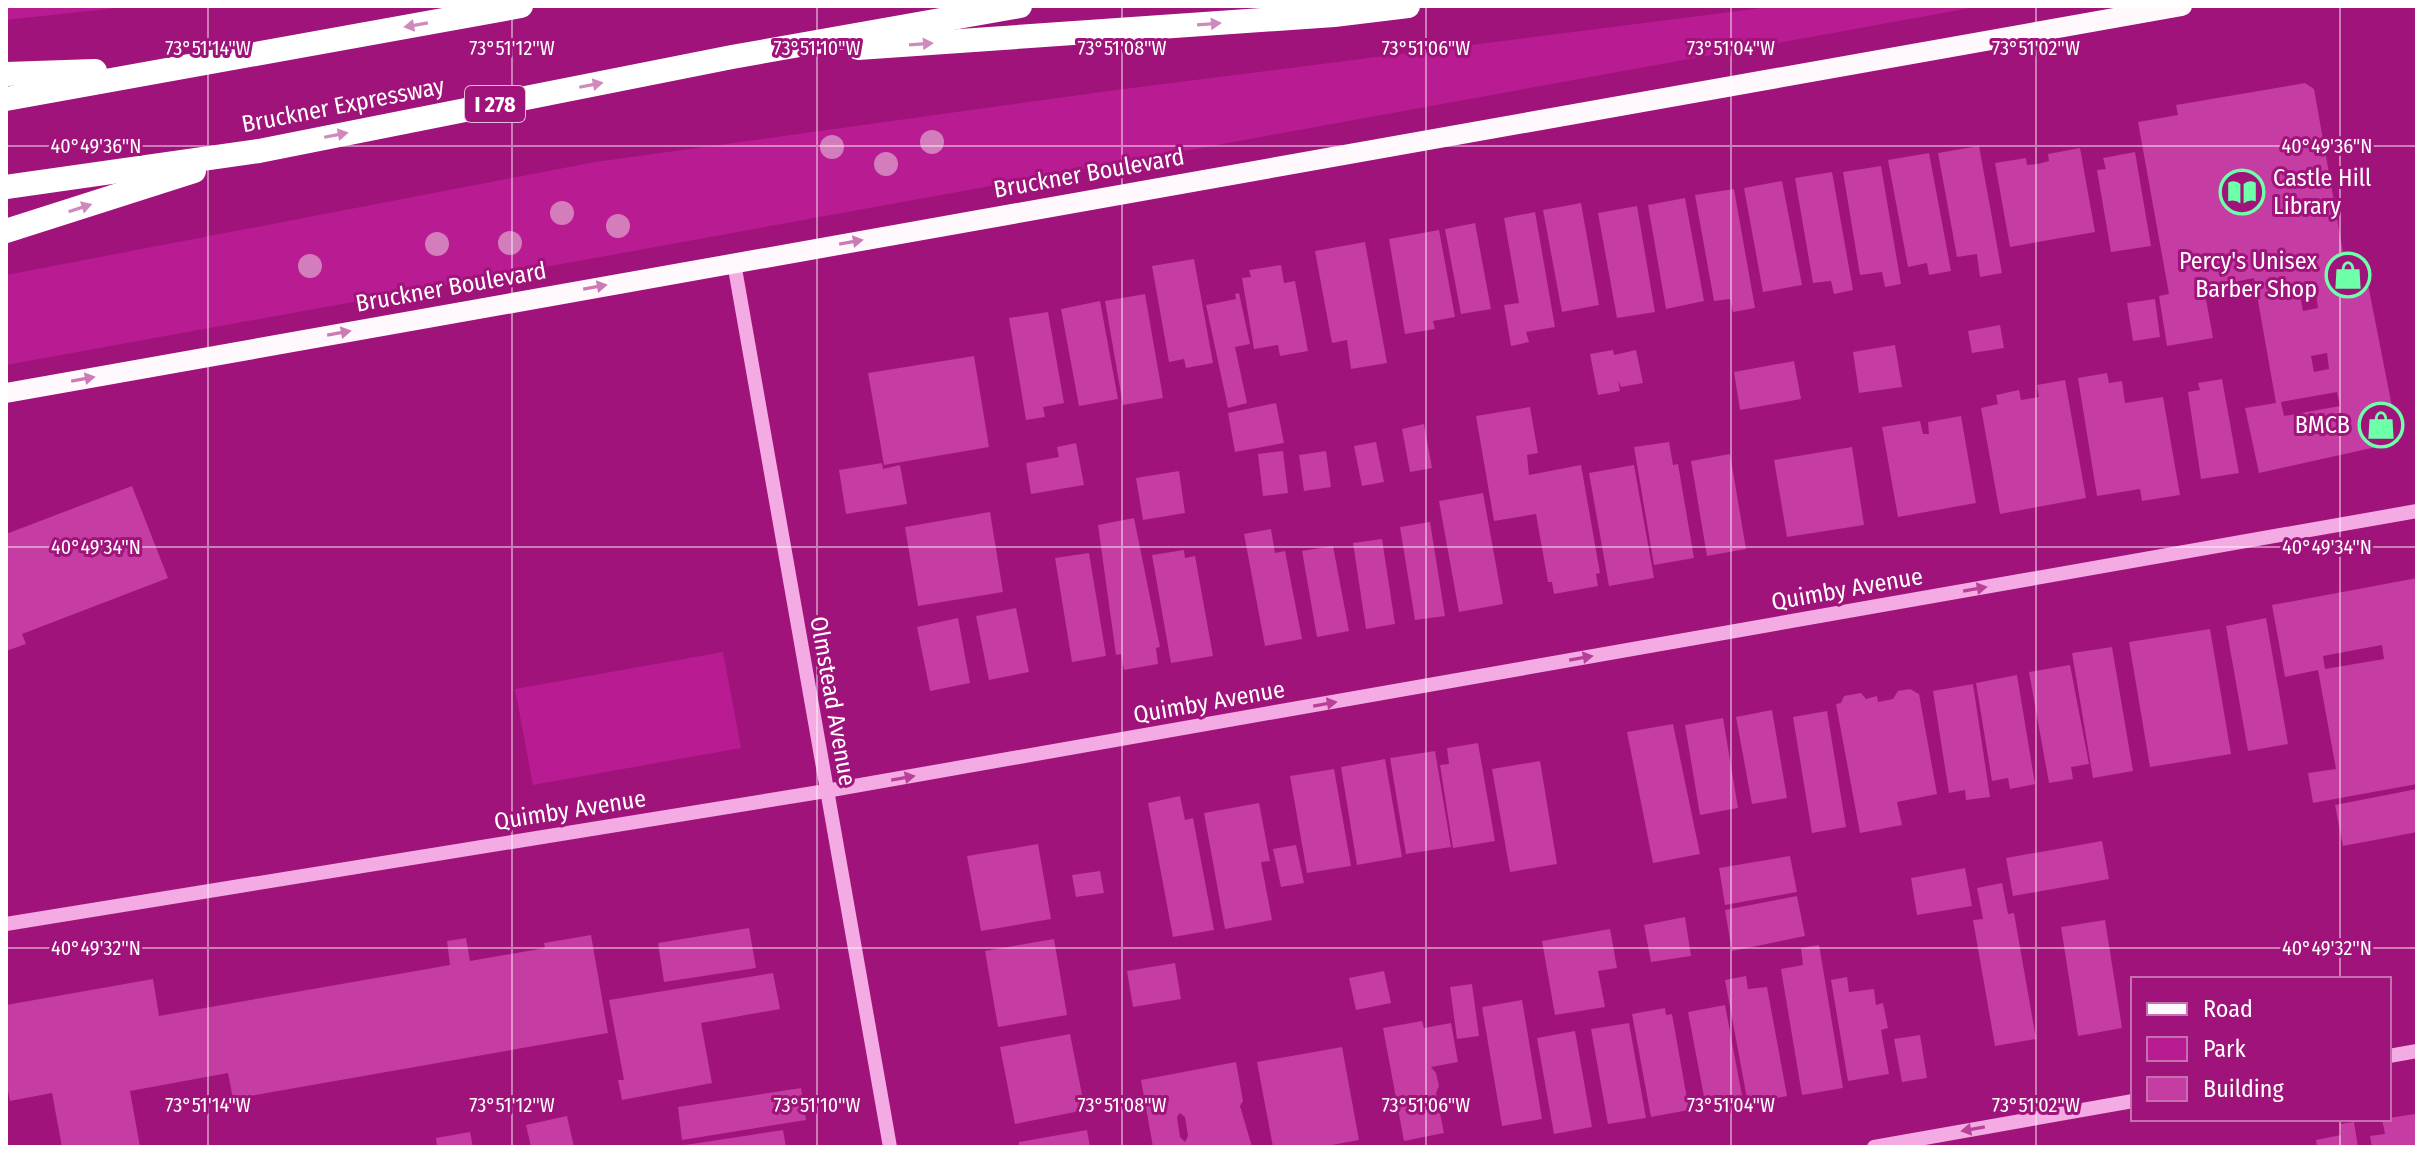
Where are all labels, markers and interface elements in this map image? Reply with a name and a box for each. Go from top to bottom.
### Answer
one-way arrow [1197,17,1222,30]
one-way arrow [404,20,429,32]
text: 73°51'14"W [165,36,251,60]
text: 73°51'12"W [469,36,555,60]
text: 73°51'10"W [774,36,860,60]
text: 73°51'08"W [1078,36,1166,60]
text: 73°51'06"W [1382,36,1470,60]
text: 73°51'04"W [1687,36,1775,60]
text: 73°51'02"W [1992,36,2080,60]
one-way arrow [909,37,934,50]
street label: Bruckner Expressway [239,72,447,138]
one-way arrow [578,78,603,91]
road number: I 278 [465,86,525,122]
one-way arrow [323,129,348,141]
text: 40°49'36"N [51,134,141,158]
text: 40°49'36"N [2282,134,2372,158]
street label: Bruckner Boulevard [992,142,1186,204]
place label: Castle Hill Library [2273,164,2371,220]
library icon: Castle Hill Library [2218,168,2266,216]
one-way arrow [69,201,93,213]
one-way arrow [838,235,863,247]
place label: Percy's Unisex Barber Shop [2179,247,2317,303]
shop icon: Percy's Unisex Barber Shop [2324,251,2372,299]
street label: Bruckner Boulevard [354,256,548,318]
one-way arrow [582,281,607,293]
one-way arrow [326,327,351,339]
one-way arrow [71,372,96,385]
shop icon: BMCB [2357,401,2405,449]
place label: BMCB [2295,411,2350,439]
text: 40°49'34"N [51,535,141,559]
text: 40°49'34"N [2282,535,2372,559]
street label: Quimby Avenue [1769,562,1925,616]
one-way arrow [1962,583,1987,595]
street label: Olmstead Avenue [804,614,862,788]
one-way arrow [1568,652,1593,664]
street label: Quimby Avenue [1131,675,1287,729]
one-way arrow [1312,697,1337,709]
one-way arrow [891,771,916,783]
street label: Quimby Avenue [492,784,648,836]
text: 40°49'32"N [51,936,141,960]
text: 40°49'32"N [2282,936,2372,960]
legend [2131,977,2391,1121]
text: Road [2203,995,2253,1023]
text: Park [2203,1035,2246,1063]
text: Building [2203,1075,2285,1103]
text: 73°51'14"W [165,1093,251,1117]
text: 73°51'12"W [469,1093,555,1117]
text: 73°51'10"W [774,1093,860,1117]
text: 73°51'08"W [1078,1093,1166,1117]
text: 73°51'06"W [1382,1093,1470,1117]
text: 73°51'04"W [1687,1093,1775,1117]
text: 73°51'02"W [1992,1093,2080,1117]
one-way arrow [1961,1124,1986,1136]

